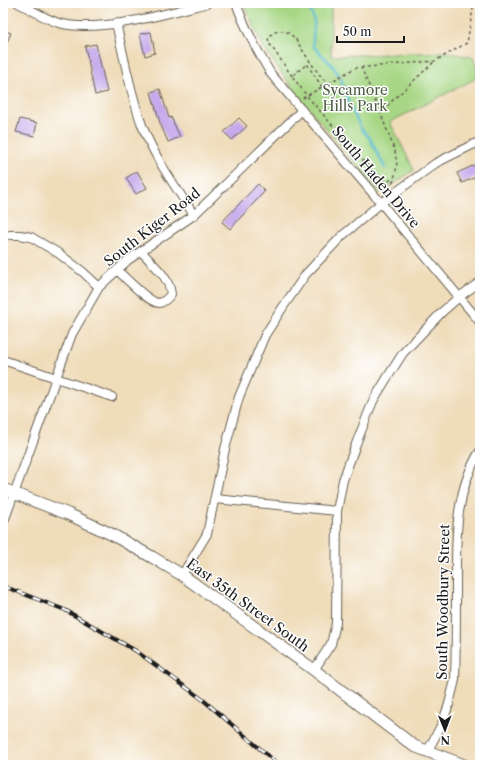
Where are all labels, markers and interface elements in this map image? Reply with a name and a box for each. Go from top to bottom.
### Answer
scale bar [337,18,404,44]
text: 50 m [343,24,372,39]
park label: Sycamore Hills Park [322,81,388,115]
street label: South Haden Drive [328,122,424,232]
street label: South Kiger Road [100,183,204,270]
street label: South Woodbury Street [433,524,453,680]
street label: East 35th Street South [183,554,313,656]
north arrow [425,710,465,750]
text: N [440,733,450,747]

